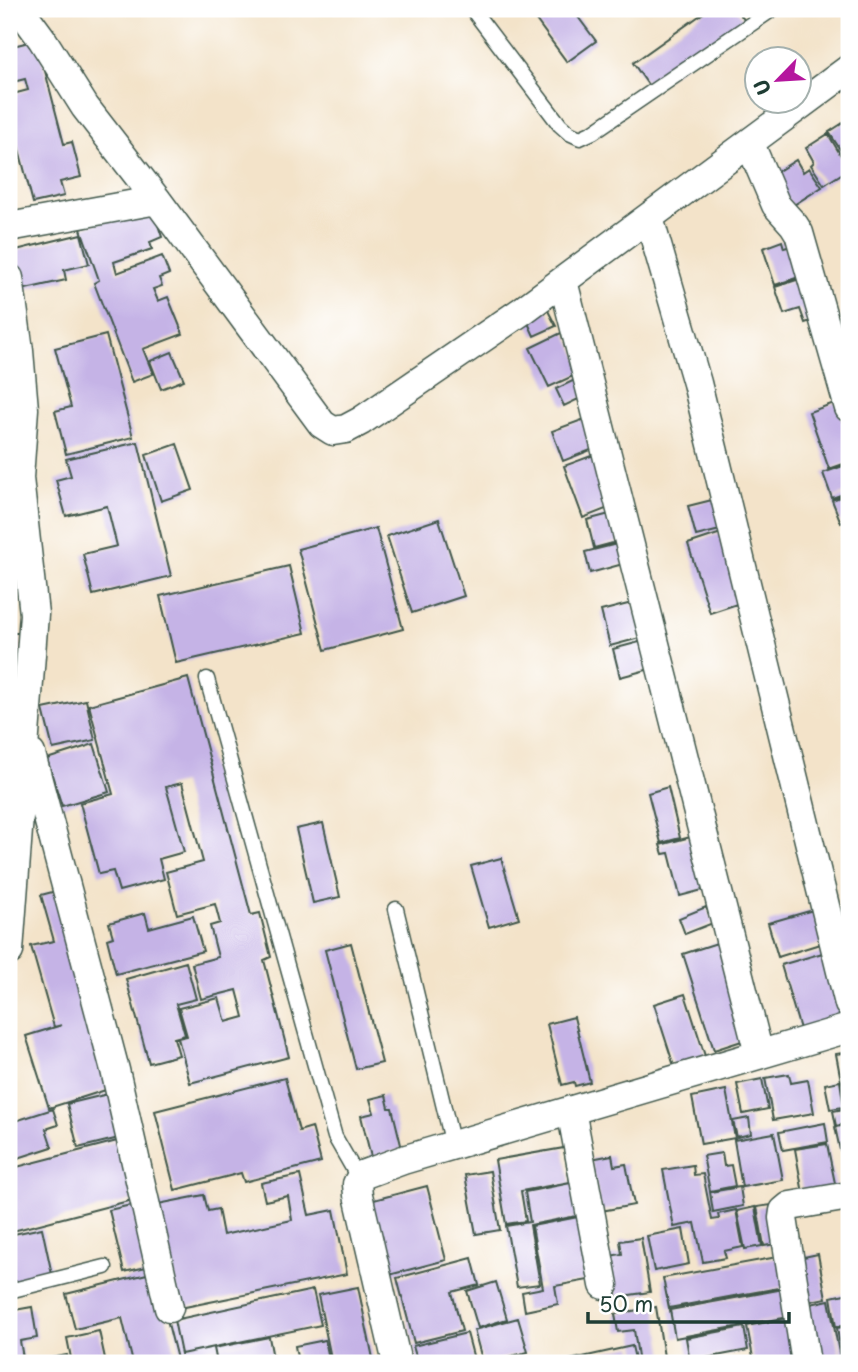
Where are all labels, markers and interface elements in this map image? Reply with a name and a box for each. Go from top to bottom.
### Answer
north arrow [742,46,812,116]
text: U [746,75,777,100]
scale bar [588,1281,790,1325]
text: 50 m [599,1287,653,1319]

